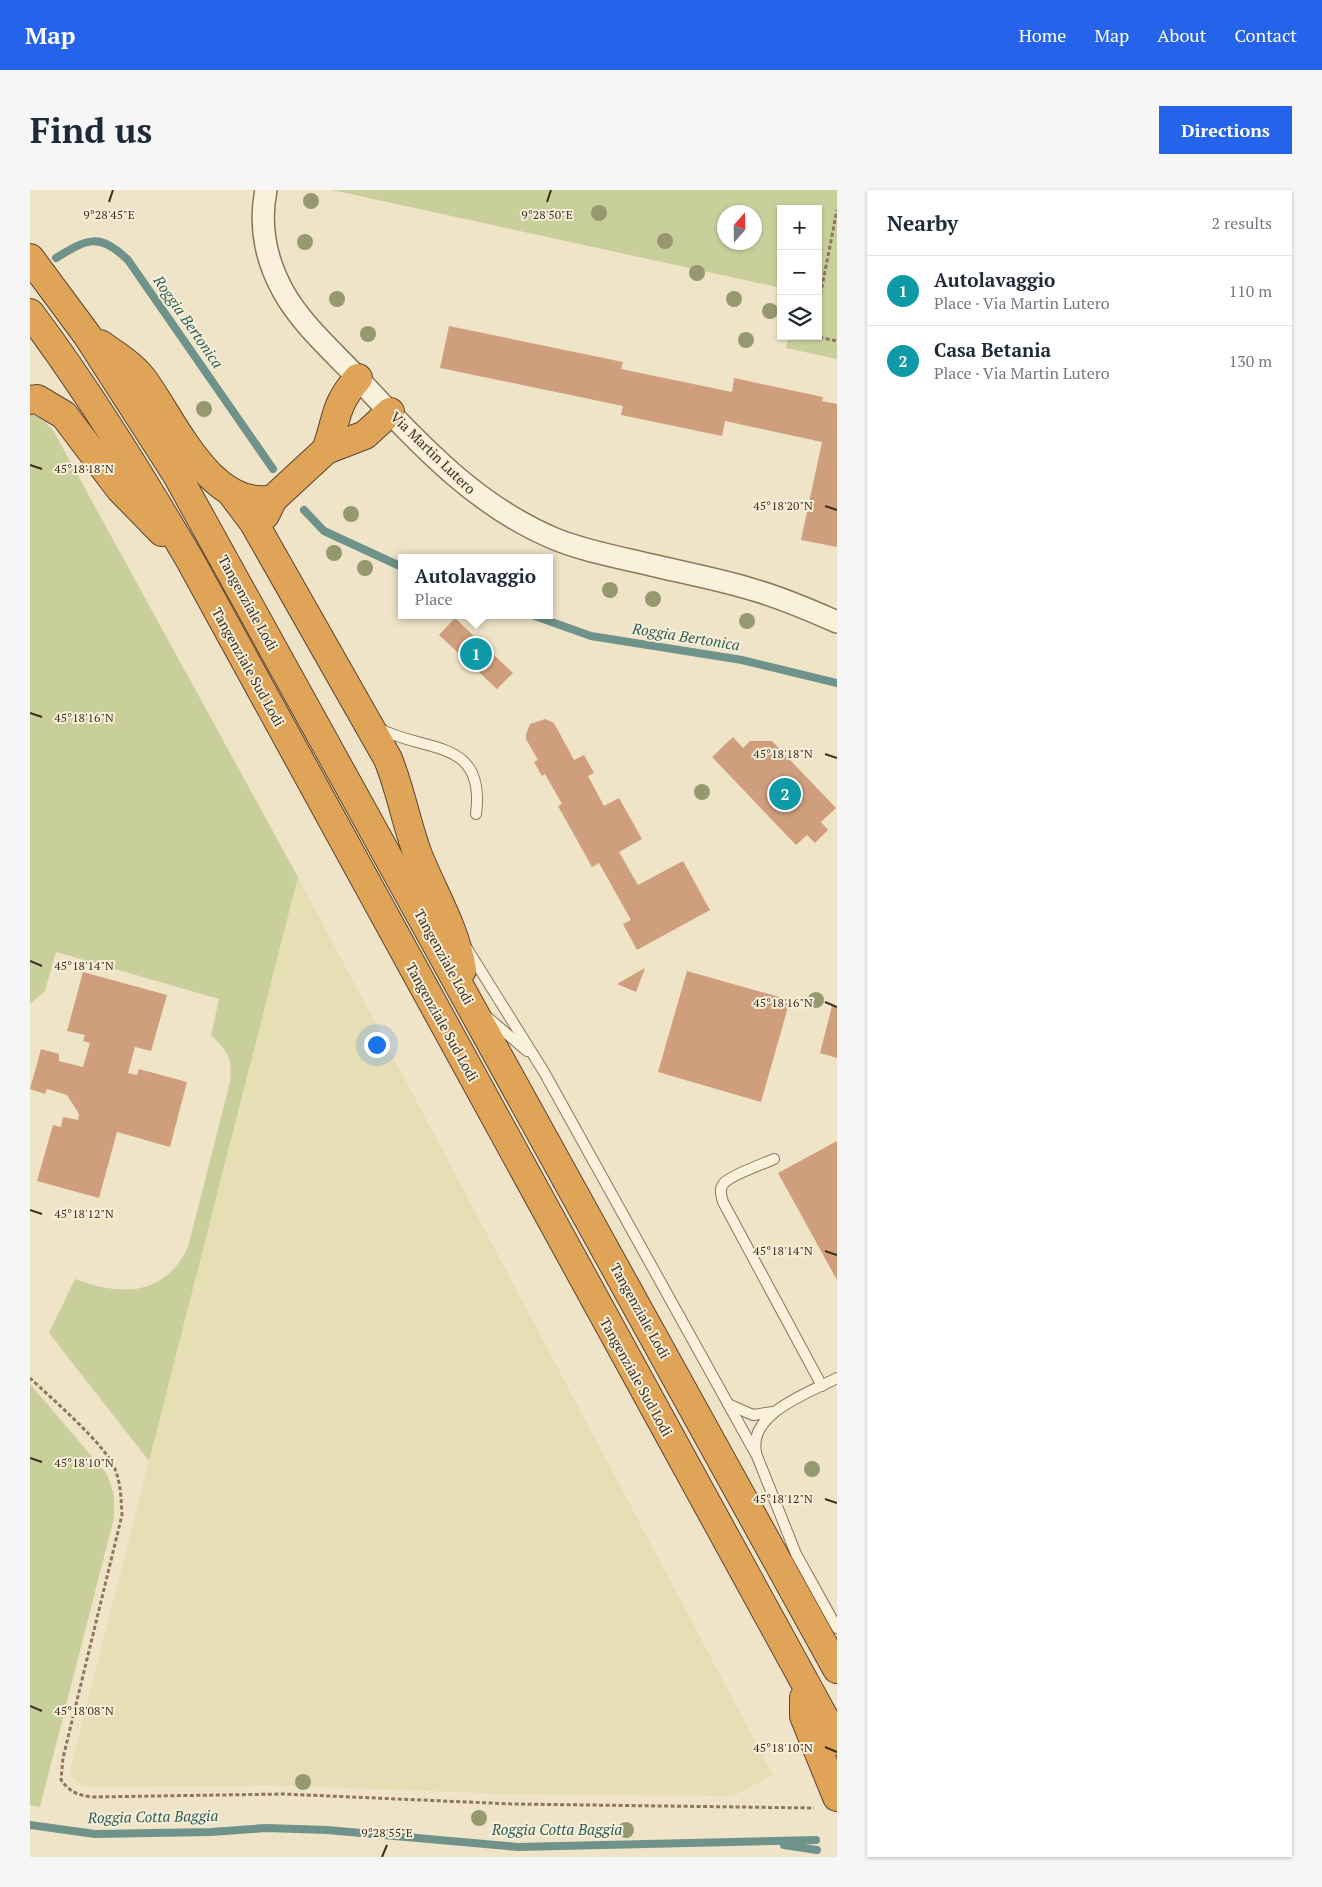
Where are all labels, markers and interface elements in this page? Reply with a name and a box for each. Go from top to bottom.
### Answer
text: Map [25,19,75,51]
text: Home [1019,23,1066,47]
text: Map [1094,23,1129,47]
text: About [1157,23,1206,47]
text: Contact [1234,23,1297,47]
button: Directions [1159,106,1292,154]
text: Find us [30,107,152,153]
north arrow [717,205,762,250]
map controls [777,205,822,340]
button: + [777,205,822,250]
text: 9°28'45"E [83,207,135,222]
text: 9°28'50"E [521,207,573,222]
text: Nearby [887,209,958,237]
text: 2 results [1212,212,1272,234]
button: − [777,250,822,295]
text: Autolavaggio [934,267,1055,292]
water label: Roggia Bertonica [149,270,228,372]
text: 1 [898,280,908,302]
text: 110 m [1229,280,1272,302]
text: Place · Via Martin Lutero [934,292,1110,314]
button: layers [777,295,822,340]
text: Casa Betania [934,337,1051,362]
text: 2 [898,350,908,372]
text: 130 m [1229,350,1272,372]
text: Place · Via Martin Lutero [934,362,1110,384]
street label: Via Martin Lutero [387,407,480,498]
text: 45°18'18"N [54,461,114,476]
text: 45°18'20"N [753,498,813,513]
street label: Tangenziale Lodi [214,552,283,654]
popup [398,554,553,619]
text: Autolavaggio [415,563,536,588]
text: Place [415,588,453,610]
street label: Tangenziale Sud Lodi [208,604,289,730]
water label: Roggia Bertonica [630,617,742,654]
pin: 1 [460,635,492,673]
text: 45°18'16"N [54,710,114,725]
text: 45°18'18"N [753,746,813,761]
pin: 2 [769,775,801,813]
street label: Tangenziale Lodi [410,906,479,1008]
text: 45°18'14"N [54,958,114,973]
street label: Tangenziale Sud Lodi [402,959,483,1085]
text: 45°18'16"N [753,995,813,1010]
your location [364,1032,390,1058]
text: 45°18'12"N [54,1206,114,1221]
text: 45°18'14"N [753,1243,813,1258]
street label: Tangenziale Lodi [606,1260,675,1362]
street label: Tangenziale Sud Lodi [596,1314,677,1440]
text: 45°18'10"N [54,1455,114,1470]
text: 45°18'12"N [753,1491,813,1506]
text: 45°18'08"N [54,1703,114,1718]
text: 45°18'10"N [753,1740,813,1755]
water label: Roggia Cotta Baggia [86,1805,219,1827]
water label: Roggia Cotta Baggia [491,1819,622,1839]
text: 9°28'55"E [361,1825,413,1840]

